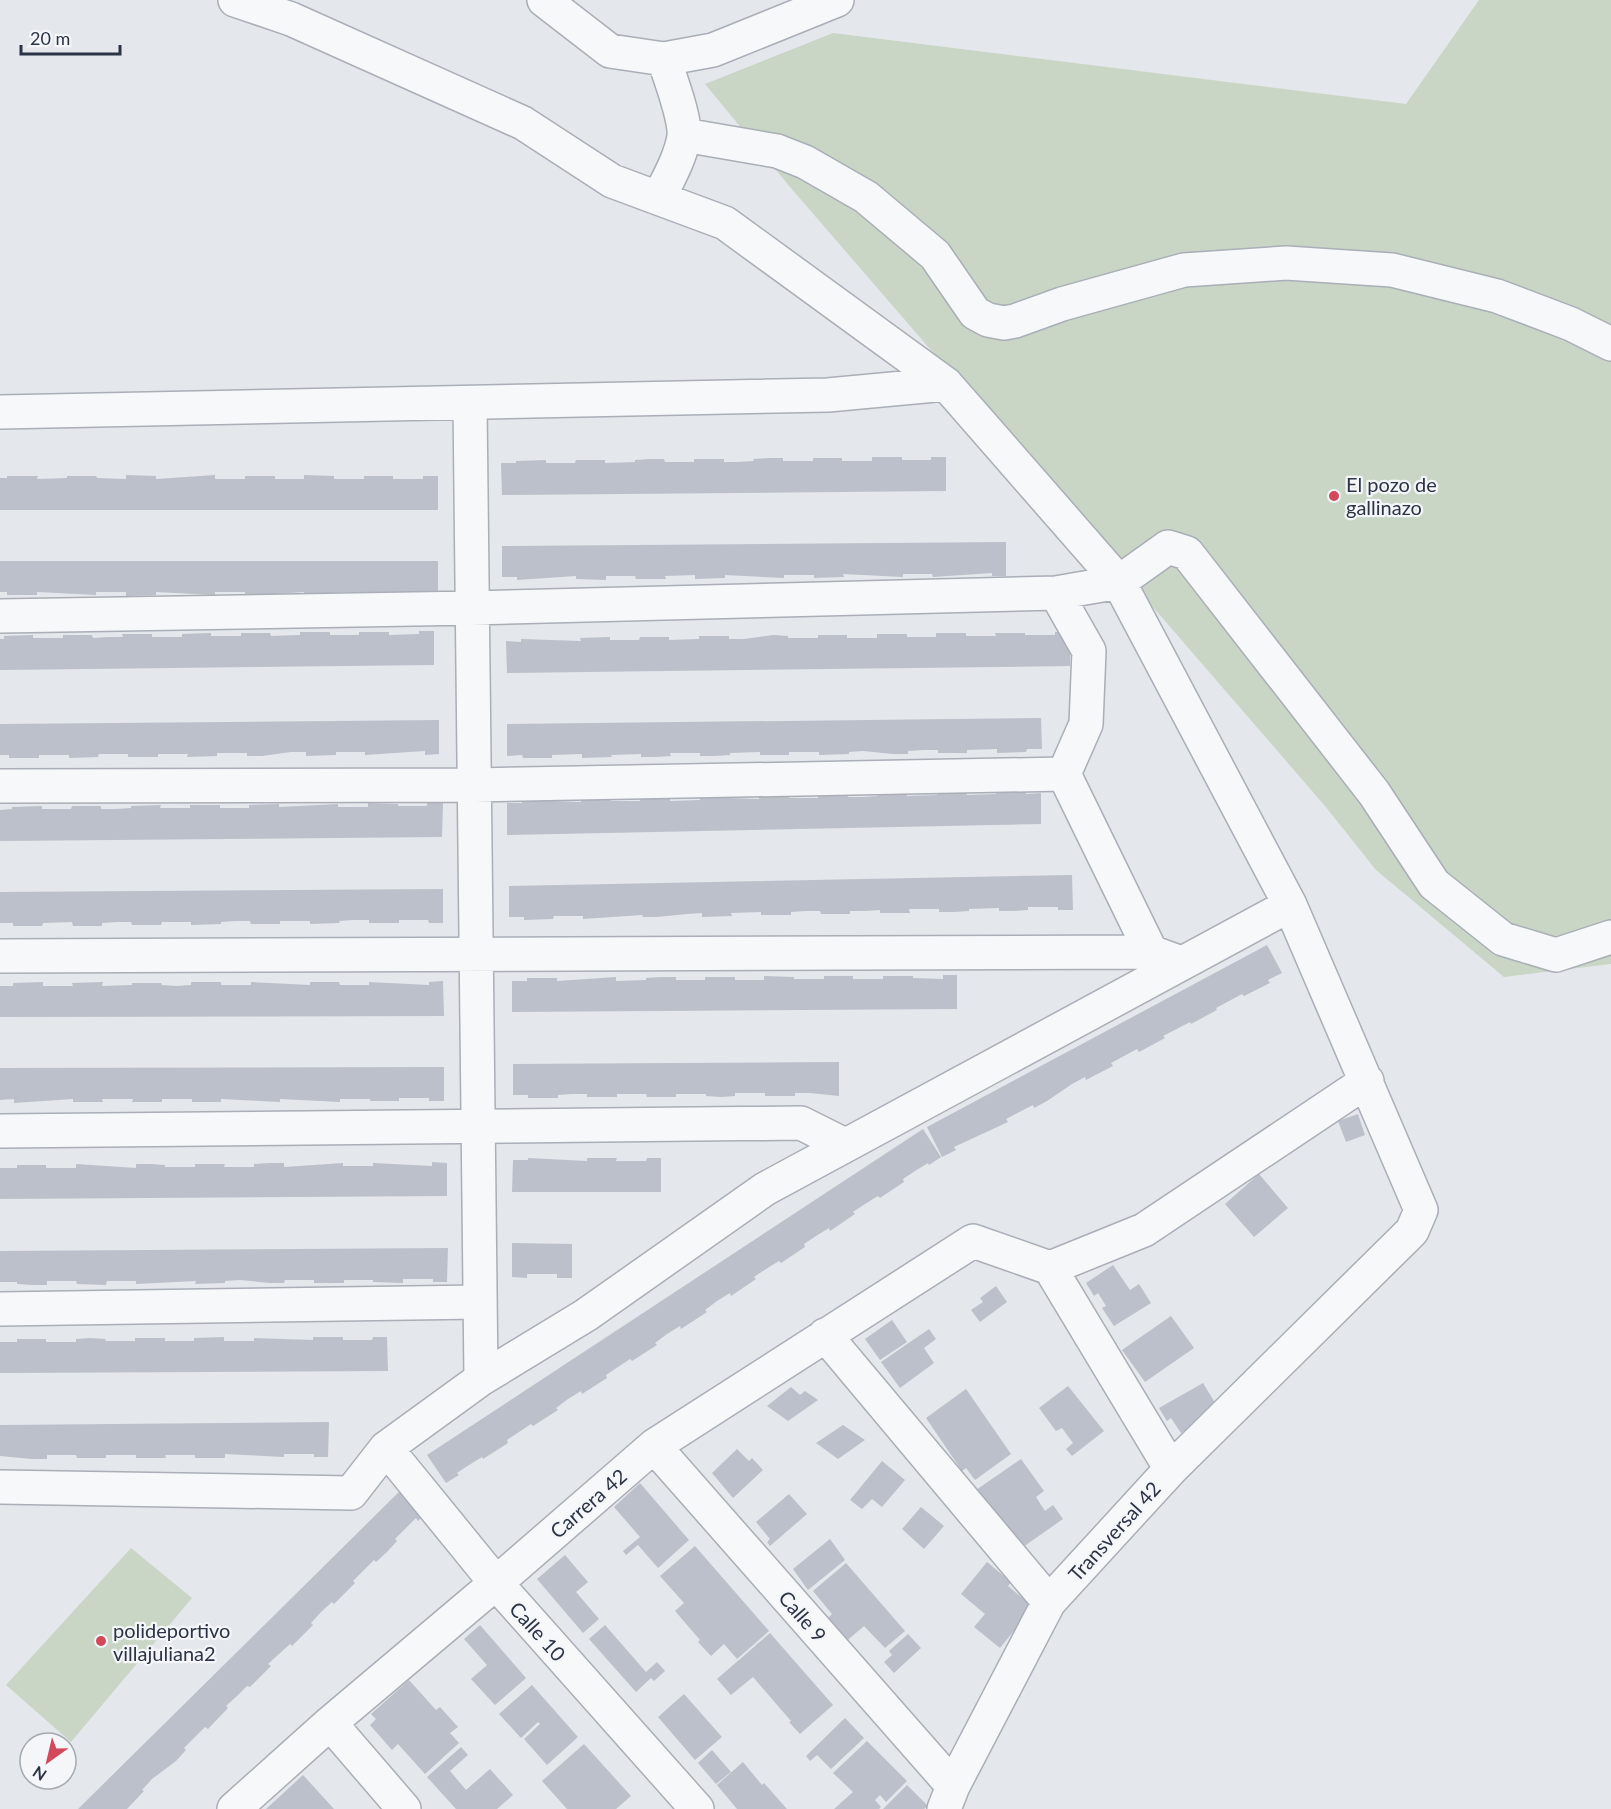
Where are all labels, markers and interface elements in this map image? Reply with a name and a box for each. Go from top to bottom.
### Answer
scale bar [21,18,120,56]
text: 20 m [30,27,70,49]
place label: El pozo de gallinazo [1346,472,1437,519]
marker: El pozo de gallinazo [1327,489,1341,503]
street label: Carrera 42 [545,1463,631,1543]
street label: Transversal 42 [1063,1476,1165,1586]
street label: Calle 9 [774,1585,832,1647]
street label: Calle 10 [505,1596,571,1666]
place label: polideportivo villajuliana2 [113,1618,230,1665]
marker: polideportivo villajuliana2 [94,1634,108,1648]
north arrow [18,1731,78,1791]
text: N [29,1763,50,1785]

